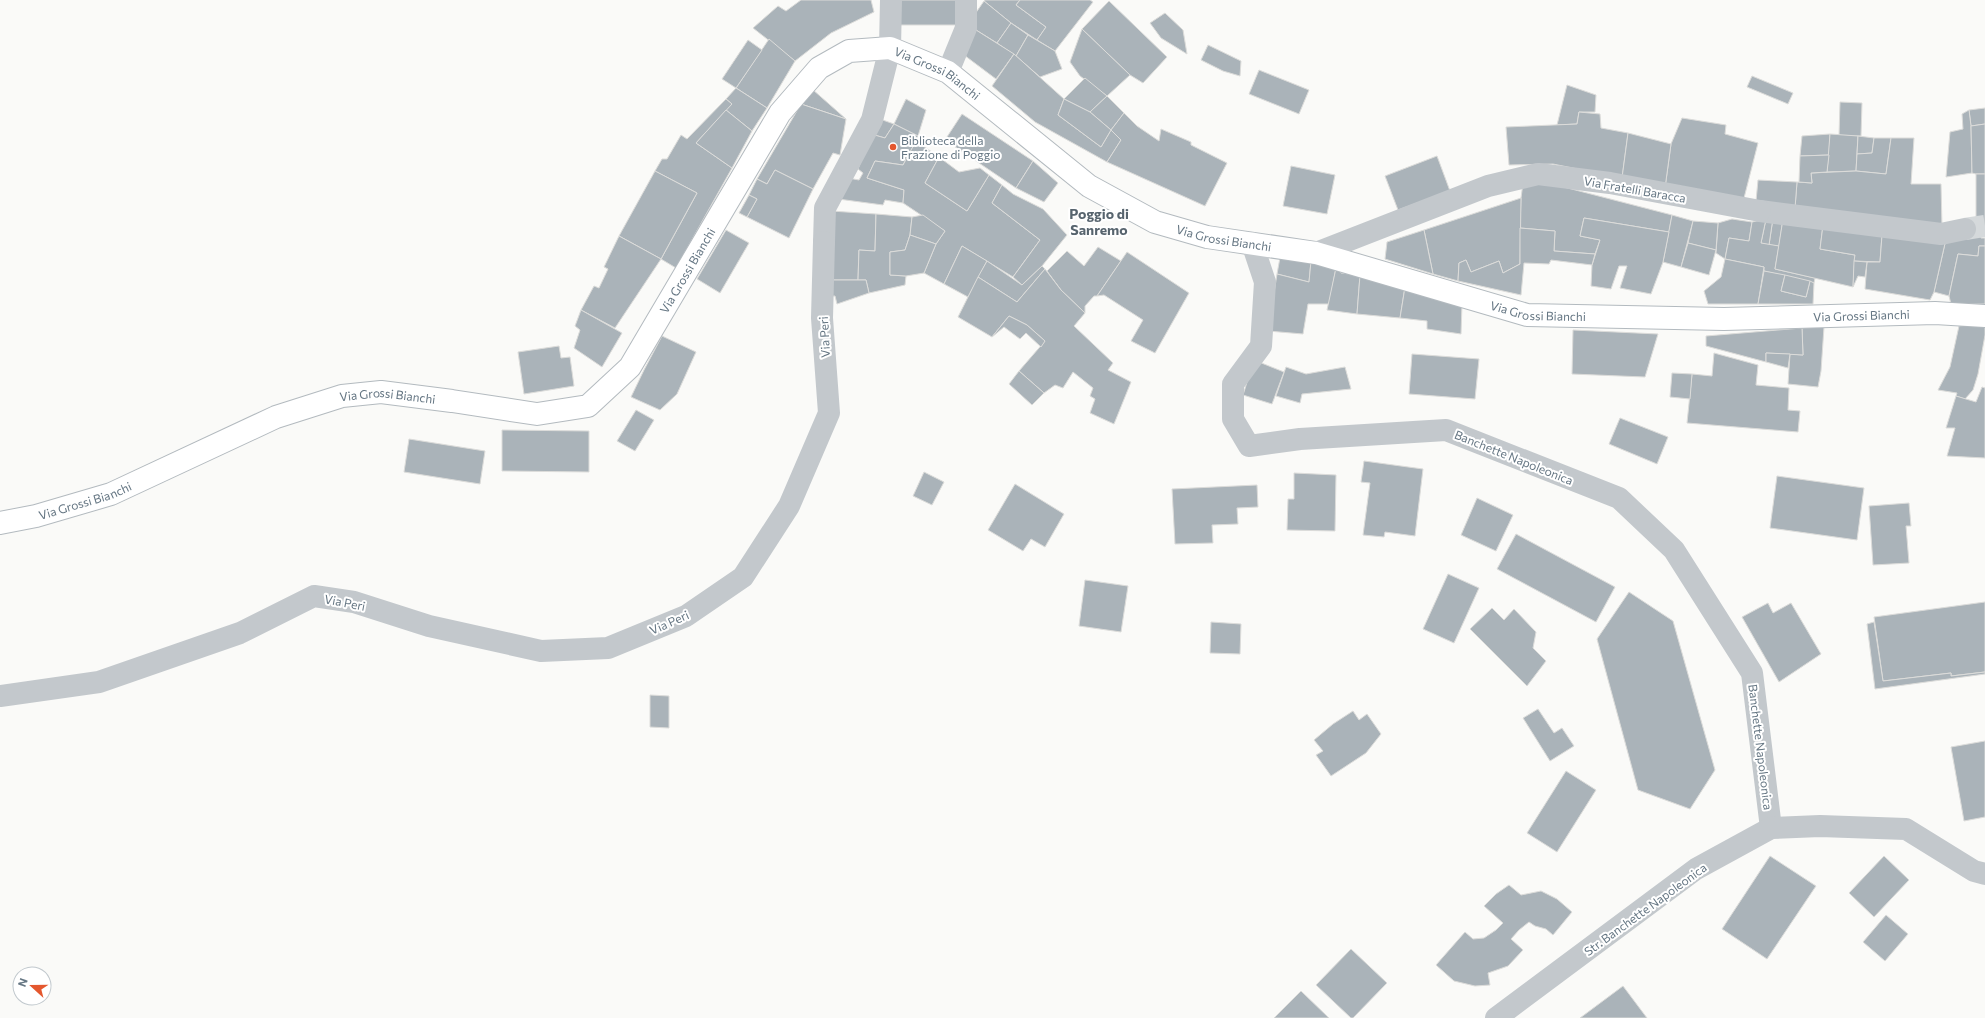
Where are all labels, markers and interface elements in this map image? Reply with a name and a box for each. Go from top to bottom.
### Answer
street label: Via Grossi Bianchi [893,44,983,102]
place label: Biblioteca della Frazione di Poggio [901,133,1000,161]
marker: Biblioteca della Frazione di Poggio [888,142,898,152]
street label: Via Fratelli Baracca [1583,173,1687,205]
district label: Poggio di Sanremo [1069,205,1129,238]
street label: Via Grossi Bianchi [1175,221,1272,253]
street label: Via Grossi Bianchi [656,225,718,316]
street label: Via Grossi Bianchi [1489,298,1586,323]
street label: Via Grossi Bianchi [1813,307,1910,323]
street label: Via Peri [816,316,832,358]
street label: Via Grossi Bianchi [339,385,436,406]
street label: Banchette Napoleonica [1453,427,1575,487]
street label: Via Grossi Bianchi [37,479,133,522]
street label: Via Peri [323,591,367,613]
street label: Via Peri [647,607,691,637]
street label: Banchette Napoleonica [1746,683,1776,811]
street label: Str. Banchette Napoleonica [1581,860,1709,958]
north arrow [12,966,52,1006]
text: N [15,976,30,988]

